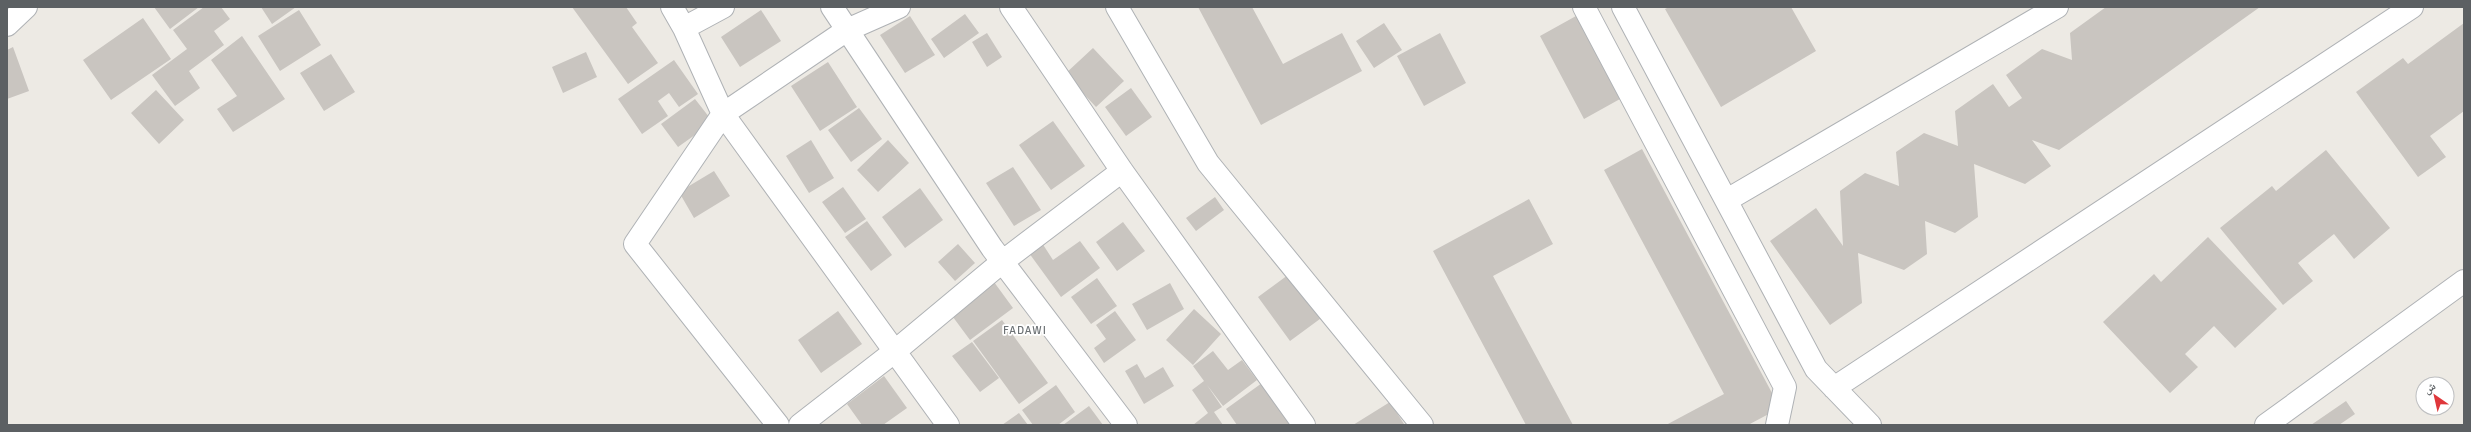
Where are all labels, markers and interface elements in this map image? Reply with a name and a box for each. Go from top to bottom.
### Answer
district label: FADAWI [1003,324,1047,337]
north arrow [2415,376,2455,416]
text: ش [2421,379,2439,398]

